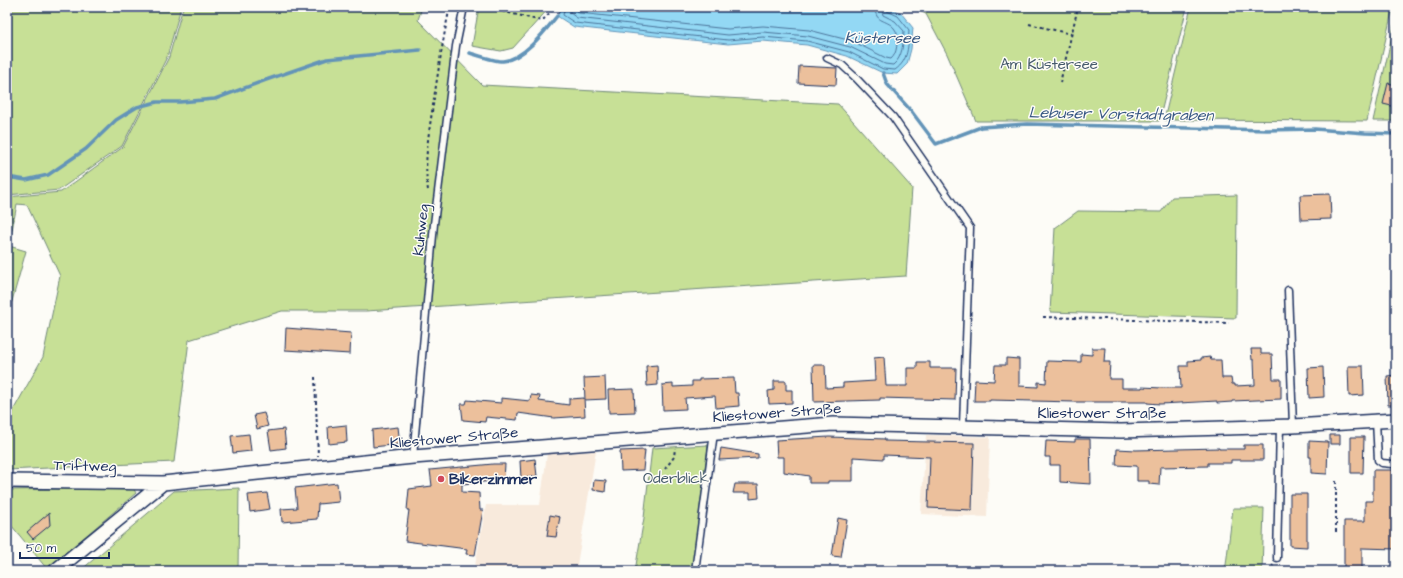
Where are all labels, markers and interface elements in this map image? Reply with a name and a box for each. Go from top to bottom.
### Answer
water label: Küstersee [844,27,921,49]
park label: Am Küstersee [1000,54,1098,75]
water label: Lebuser Vorstadtgraben [1028,101,1216,128]
street label: Kuhweg [408,203,435,257]
street label: Kliestower Straße [712,398,842,428]
street label: Kliestower Straße [1038,403,1166,424]
street label: Kliestower Straße [389,422,519,454]
street label: Triftweg [53,455,117,478]
park label: Oderblick [643,468,709,489]
place label: Bikerzimmer [449,469,538,490]
marker: Bikerzimmer [436,474,446,484]
scale bar [20,534,109,560]
text: 50 m [26,540,57,557]

